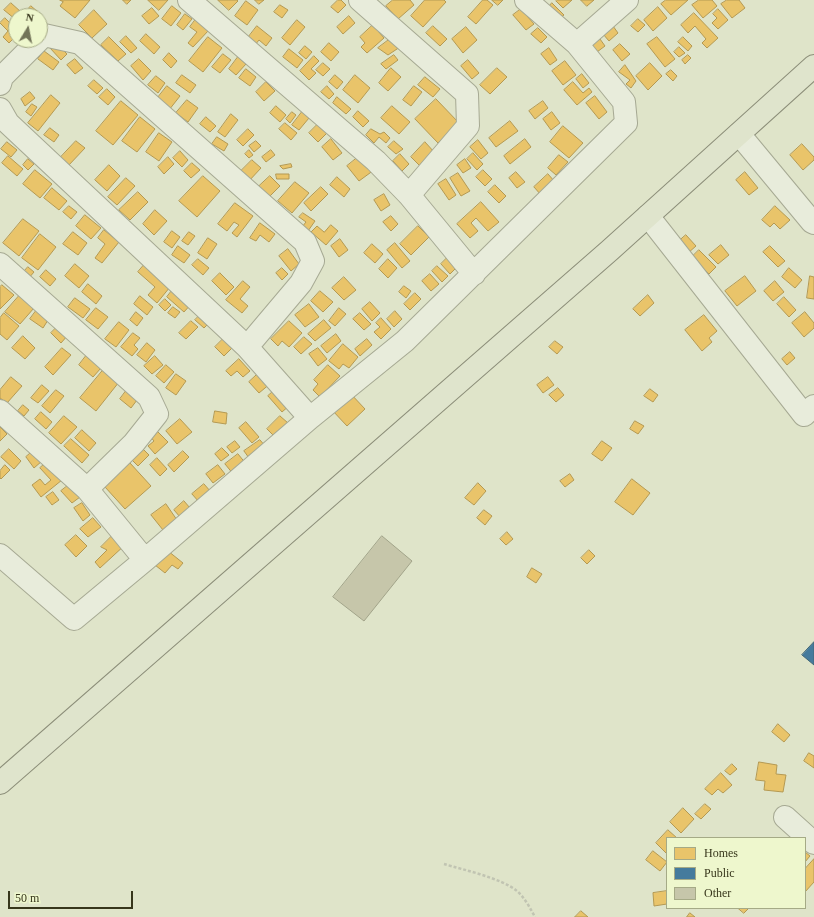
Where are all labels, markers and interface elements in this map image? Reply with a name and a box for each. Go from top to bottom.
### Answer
north arrow [8,8,48,48]
text: N [25,11,35,24]
legend [666,837,806,909]
text: Homes [704,846,738,860]
text: Public [704,866,735,880]
scale bar [10,883,135,909]
text: Other [704,886,731,900]
text: 50 m [15,891,39,905]

